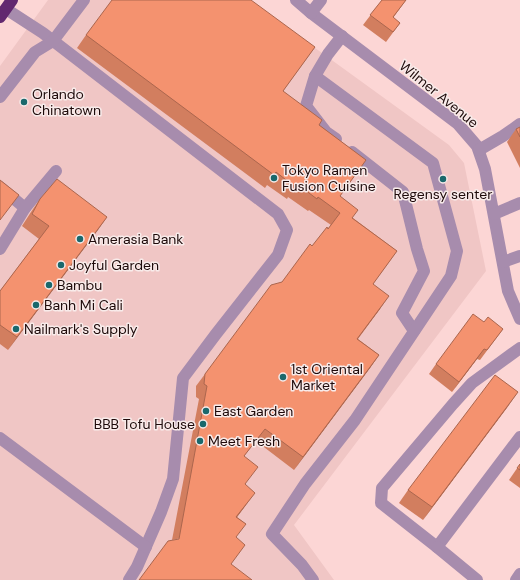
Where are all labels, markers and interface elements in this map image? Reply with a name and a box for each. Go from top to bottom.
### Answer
street label: Wilmer Avenue [396,57,482,132]
place label: Orlando Chinatown [32,85,101,119]
marker: Orlando Chinatown [19,97,29,107]
place label: Tokyo Ramen Fusion Cuisine [282,161,376,195]
marker: Tokyo Ramen Fusion Cuisine [269,173,279,183]
marker: Regensy senter [438,174,448,184]
place label: Regensy senter [393,185,493,203]
place label: Amerasia Bank [88,230,183,248]
marker: Amerasia Bank [75,234,85,244]
place label: Joyful Garden [69,256,159,274]
marker: Joyful Garden [56,260,66,270]
place label: Bambu [57,276,102,294]
marker: Bambu [44,280,54,290]
place label: Banh Mi Cali [44,296,123,314]
marker: Banh Mi Cali [31,300,41,310]
place label: Nailmark's Supply [24,320,138,338]
marker: Nailmark's Supply [11,324,21,334]
place label: 1st Oriental Market [291,360,363,394]
marker: 1st Oriental Market [278,372,288,382]
place label: East Garden [214,402,293,420]
marker: East Garden [201,406,211,416]
place label: BBB Tofu House [94,415,195,433]
marker: BBB Tofu House [198,419,208,429]
place label: Meet Fresh [208,432,280,450]
marker: Meet Fresh [195,436,205,446]

